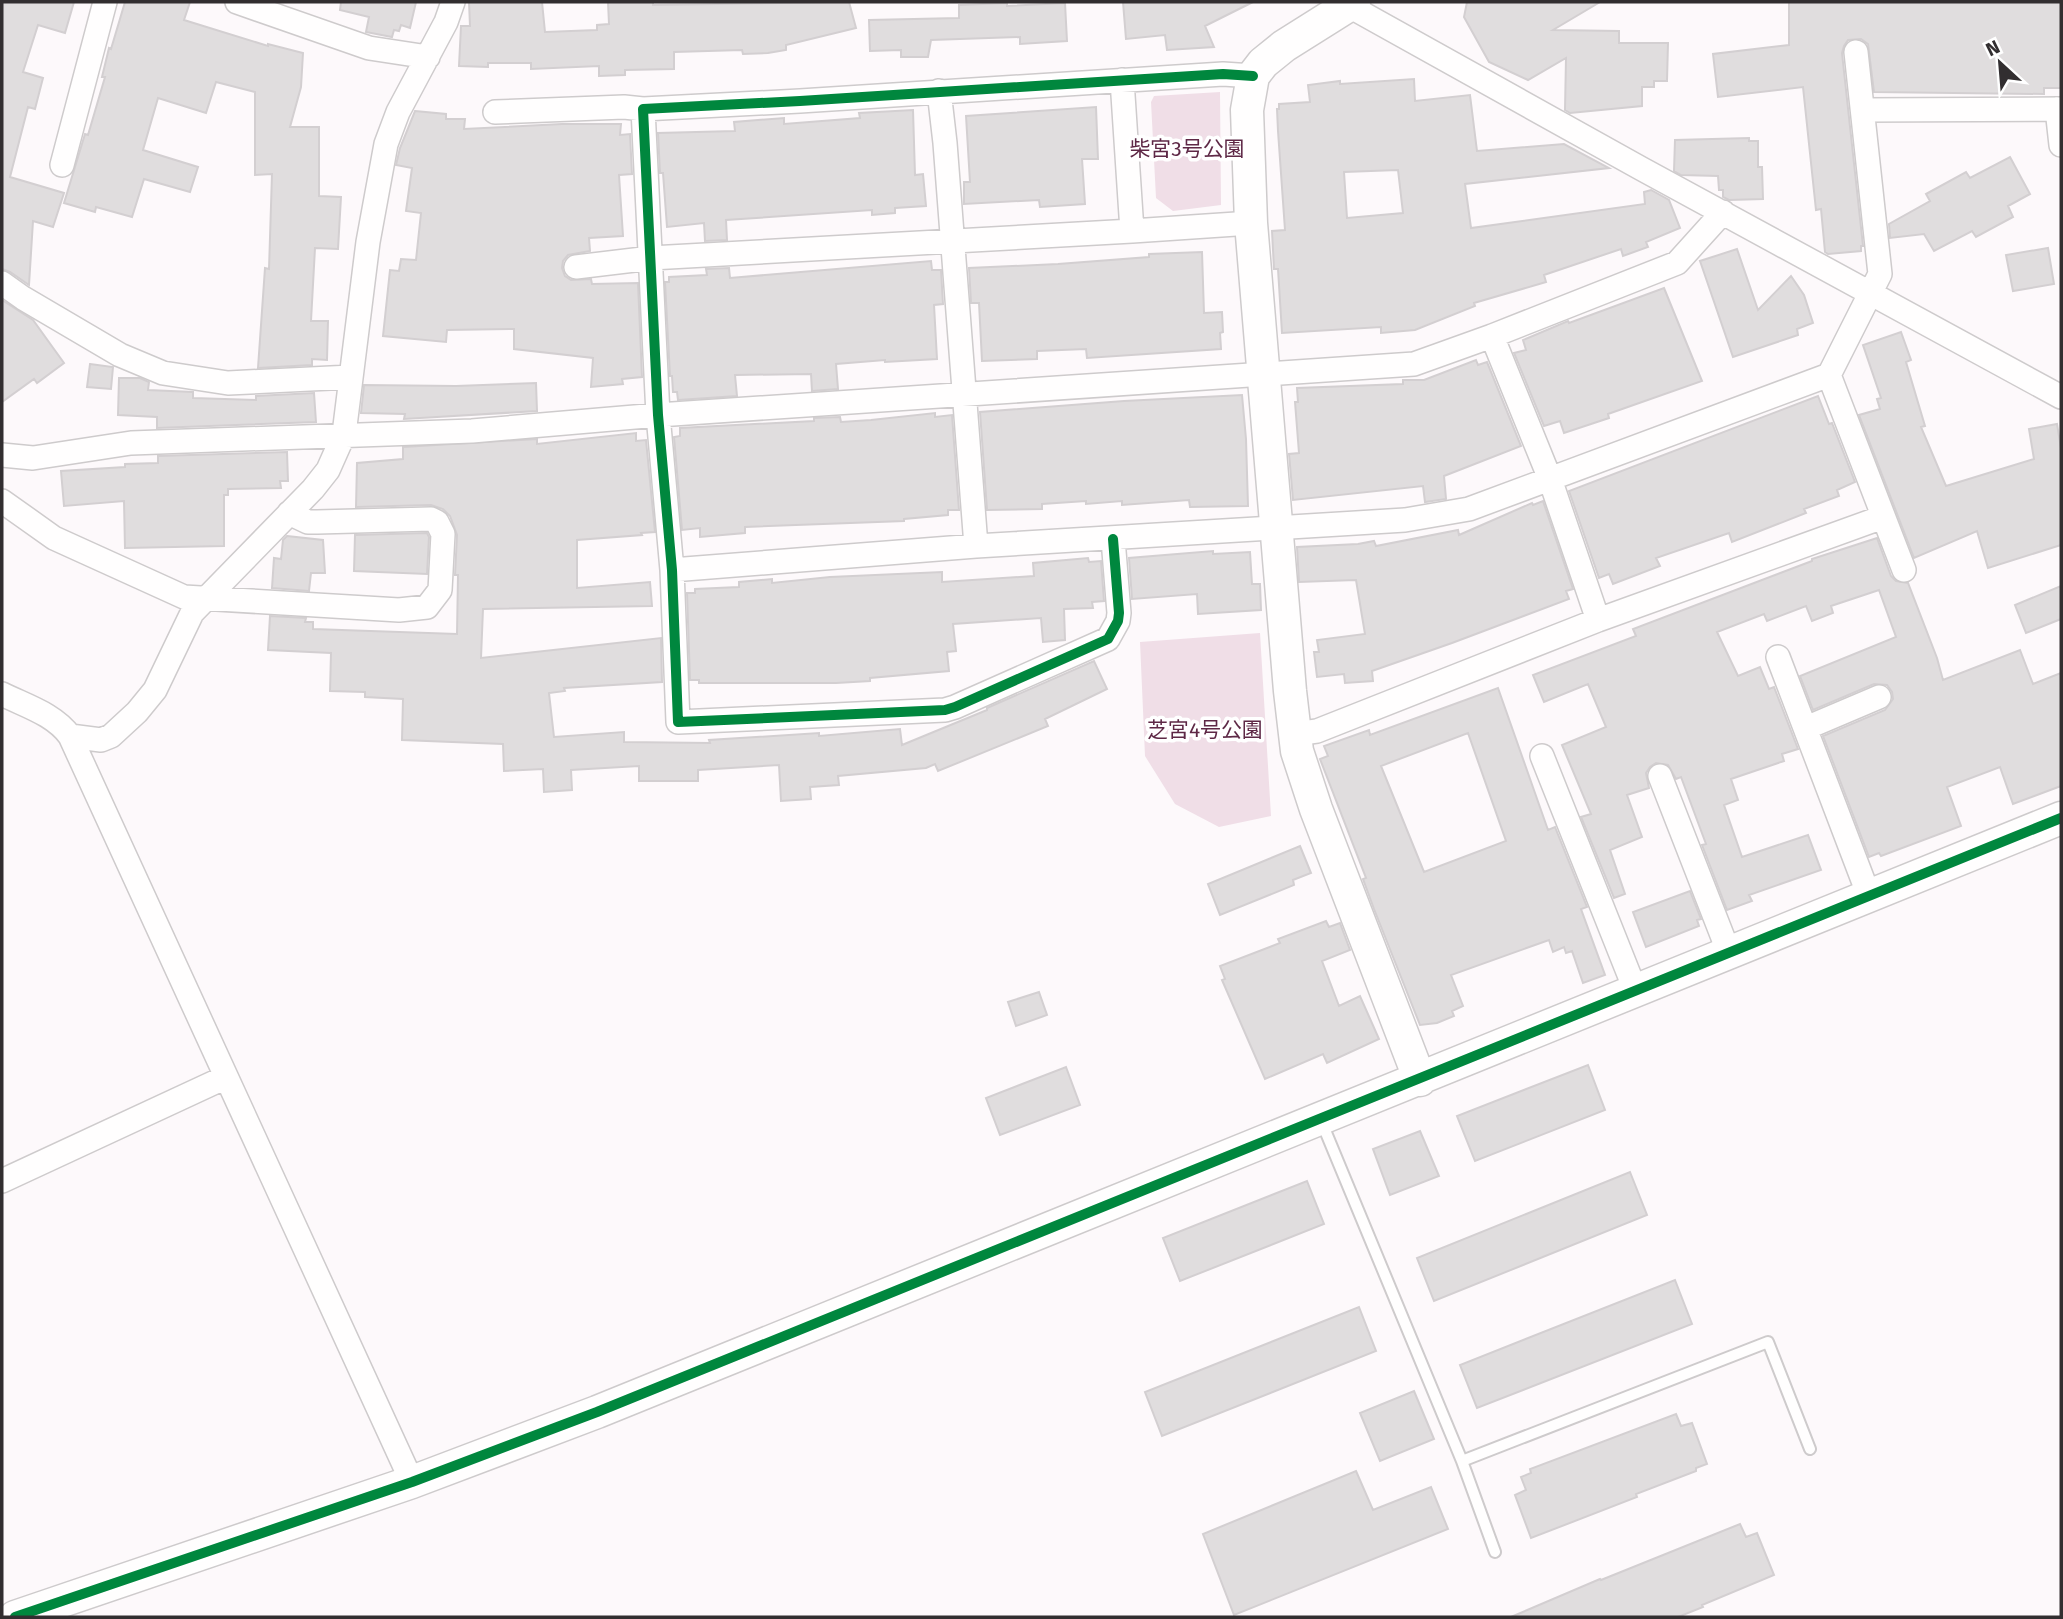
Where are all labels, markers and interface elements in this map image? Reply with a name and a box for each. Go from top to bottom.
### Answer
north arrow [1965,28,2035,98]
text: N [1982,35,2003,61]
park label: 柴宮3号公園 [1129,136,1245,162]
park label: 芝宮4号公園 [1147,717,1263,743]

